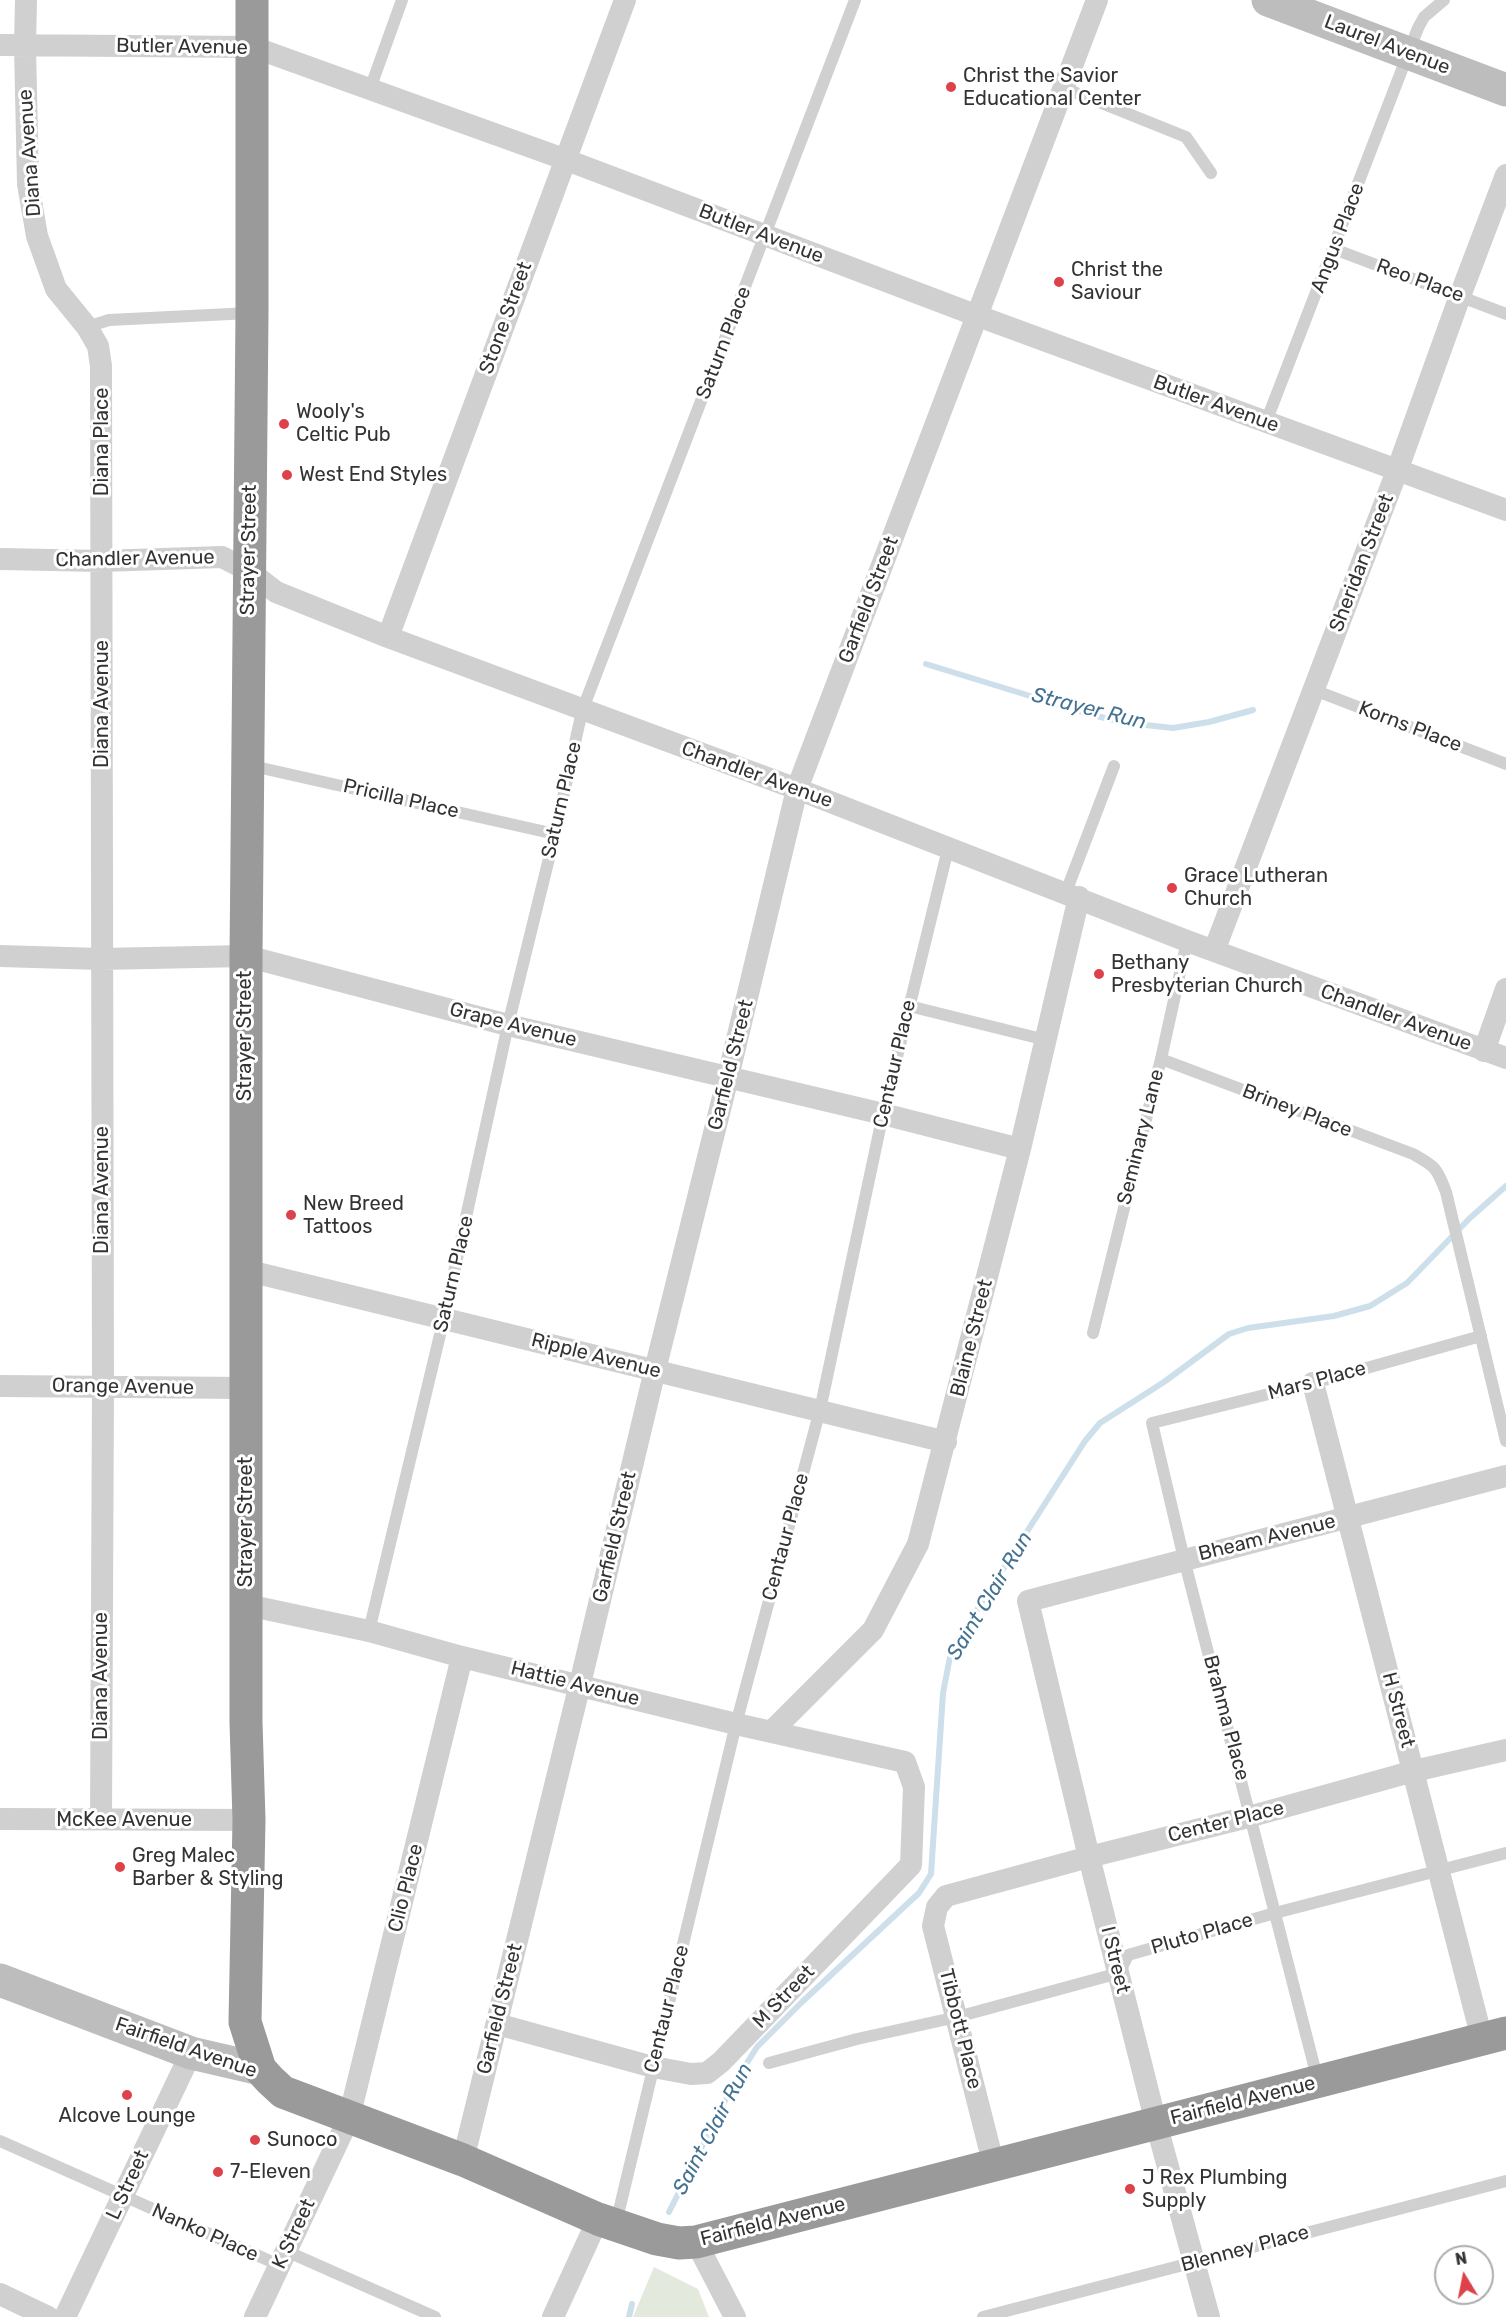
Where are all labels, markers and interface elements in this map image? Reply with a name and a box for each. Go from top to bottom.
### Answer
street label: Laurel Avenue [1321,10,1453,80]
street label: Butler Avenue [116,34,248,60]
place label: Christ the Savior Educational Center [963,64,1141,111]
marker: Christ the Savior Educational Center [944,80,958,94]
street label: Diana Avenue [14,88,46,218]
street label: Angus Place [1306,180,1370,296]
street label: Butler Avenue [695,199,827,269]
street label: Reo Place [1373,254,1467,308]
place label: Christ the Saviour [1071,258,1163,305]
street label: Stone Street [475,259,537,377]
marker: Christ the Saviour [1052,275,1066,289]
street label: Saturn Place [692,283,756,403]
street label: Butler Avenue [1150,370,1282,438]
street label: Diana Place [90,388,114,496]
place label: Wooly's Celtic Pub [296,400,391,447]
marker: Wooly's Celtic Pub [277,417,291,431]
place label: West End Styles [299,463,447,487]
marker: West End Styles [280,468,294,482]
street label: Strayer Street [236,484,262,616]
street label: Sheridan Street [1325,491,1399,635]
street label: Garfield Street [834,533,904,667]
street label: Chandler Avenue [55,546,215,572]
street label: Diana Avenue [90,640,114,768]
water label: Strayer Run [1029,683,1149,735]
street label: Korns Place [1355,696,1465,758]
street label: Chandler Avenue [678,737,836,813]
street label: Saturn Place [537,739,587,861]
street label: Pricilla Place [341,774,461,824]
place label: Grace Lutheran Church [1184,864,1328,911]
marker: Grace Lutheran Church [1165,881,1179,895]
place label: Bethany Presbyterian Church [1111,951,1303,998]
marker: Bethany Presbyterian Church [1092,967,1106,981]
street label: Strayer Street [233,971,257,1101]
street label: Chandler Avenue [1317,980,1475,1056]
street label: Garfield Street [703,997,759,1133]
street label: Grape Avenue [447,998,579,1052]
street label: Centaur Place [869,998,921,1130]
street label: Seminary Lane [1113,1067,1169,1207]
street label: Briney Place [1239,1079,1355,1143]
street label: Diana Avenue [90,1126,114,1254]
place label: New Breed Tattoos [303,1192,404,1239]
marker: New Breed Tattoos [284,1208,298,1222]
street label: Saturn Place [429,1213,479,1335]
street label: Blaine Street [946,1277,998,1399]
street label: Ripple Avenue [529,1328,663,1384]
street label: Mars Place [1265,1356,1369,1406]
street label: Orange Avenue [52,1374,194,1400]
street label: Strayer Street [234,1457,258,1587]
street label: Garfield Street [588,1469,642,1605]
street label: Centaur Place [757,1471,815,1603]
street label: Bheam Avenue [1196,1509,1338,1567]
water label: Saint Clair Run [942,1527,1038,1665]
street label: Diana Avenue [89,1612,113,1740]
street label: Brahma Place [1198,1653,1254,1783]
street label: Hattie Avenue [508,1656,642,1712]
street label: H Street [1376,1670,1420,1750]
street label: Center Place [1165,1796,1287,1848]
street label: McKee Avenue [56,1808,192,1832]
street label: Clio Place [383,1841,429,1935]
place label: Greg Malec Barber & Styling [132,1844,283,1891]
marker: Greg Malec Barber & Styling [113,1860,127,1874]
street label: Pluto Place [1148,1908,1256,1960]
street label: I Street [1095,1924,1135,1996]
street label: Garfield Street [472,1941,528,2077]
street label: Centaur Place [640,1943,694,2075]
street label: M Street [748,1960,820,2034]
street label: Tibbott Place [933,1966,987,2092]
street label: Fairfield Avenue [112,2012,260,2084]
water label: Saint Clair Run [668,2059,758,2199]
street label: Fairfield Avenue [1168,2071,1318,2131]
marker: Alcove Lounge [120,2088,134,2102]
place label: Alcove Lounge [58,2104,196,2128]
place label: Sunoco [267,2128,338,2152]
marker: Sunoco [248,2133,262,2147]
street label: L Street [101,2146,155,2224]
place label: 7-Eleven [230,2160,311,2184]
marker: 7-Eleven [211,2165,225,2179]
place label: J Rex Plumbing Supply [1142,2166,1288,2213]
marker: J Rex Plumbing Supply [1123,2182,1137,2196]
street label: Fairfield Avenue [698,2192,848,2252]
street label: K Street [267,2195,321,2273]
street label: Nanko Place [148,2199,262,2267]
street label: Blenney Place [1178,2220,1312,2278]
north arrow [1434,2245,1494,2305]
text: N [1454,2248,1468,2269]

